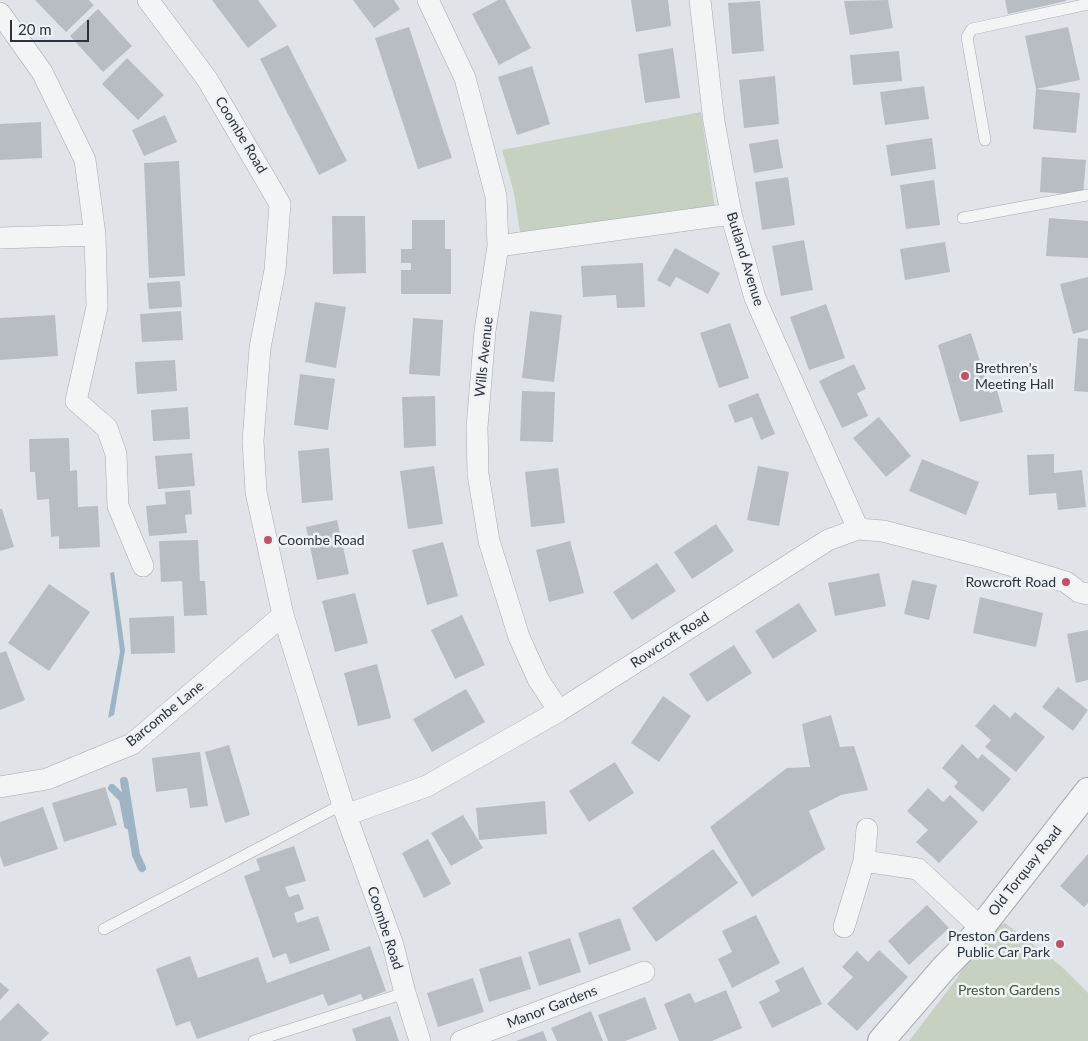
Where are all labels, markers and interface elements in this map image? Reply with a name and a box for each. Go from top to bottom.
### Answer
scale bar [12,10,91,42]
text: 20 m [18,20,52,38]
street label: Coombe Road [212,94,270,176]
street label: Butland Avenue [723,210,767,308]
street label: Wills Avenue [471,316,497,398]
place label: Brethren's Meeting Hall [975,360,1054,392]
marker: Brethren's Meeting Hall [959,370,971,382]
place label: Coombe Road [278,532,364,548]
marker: Coombe Road [262,534,274,546]
place label: Rowcroft Road [965,574,1056,590]
marker: Rowcroft Road [1060,576,1072,588]
street label: Rowcroft Road [627,608,713,672]
street label: Barcombe Lane [123,678,207,750]
street label: Old Torquay Road [985,823,1065,919]
street label: Coombe Road [364,884,406,972]
place label: Preston Gardens Public Car Park [948,928,1050,960]
marker: Preston Gardens Public Car Park [1054,938,1066,950]
street label: Manor Gardens [505,982,599,1032]
park label: Preston Gardens [958,982,1060,998]

